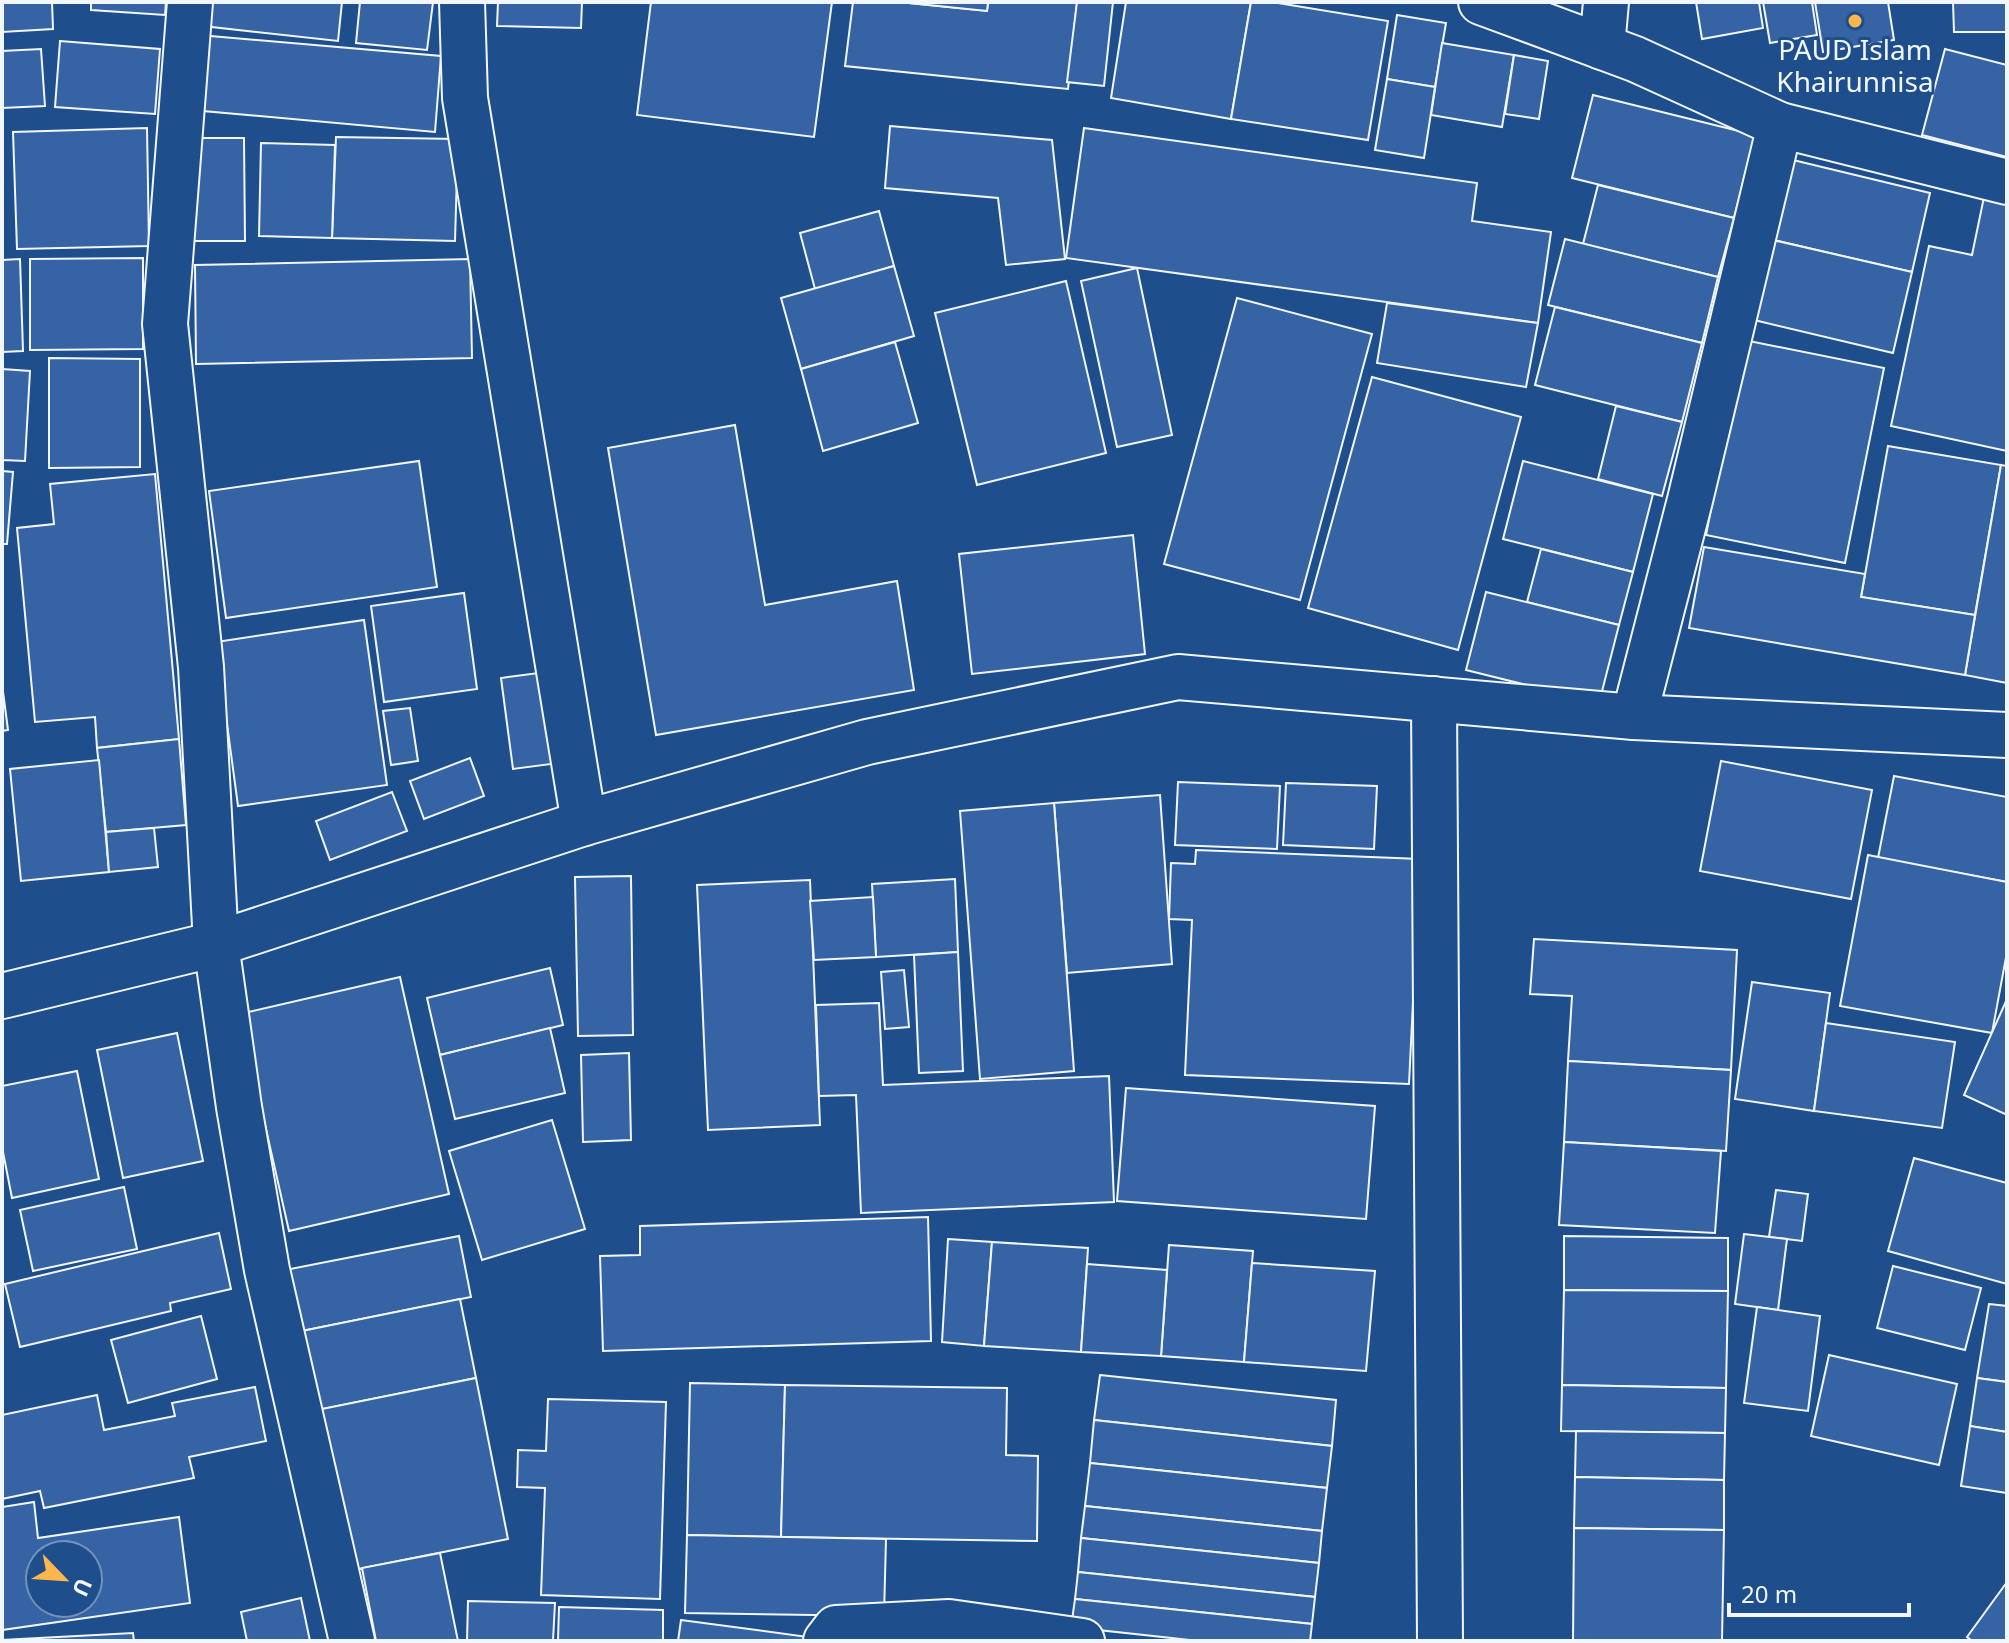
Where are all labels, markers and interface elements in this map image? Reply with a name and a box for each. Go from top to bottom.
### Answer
marker: PAUD Islam Khairunnisa [1846,12,1864,30]
place label: PAUD Islam Khairunnisa [1776,30,1934,100]
north arrow [24,1539,104,1619]
scale bar [1729,1567,1909,1617]
text: U [66,1574,100,1602]
text: 20 m [1741,1577,1797,1610]

